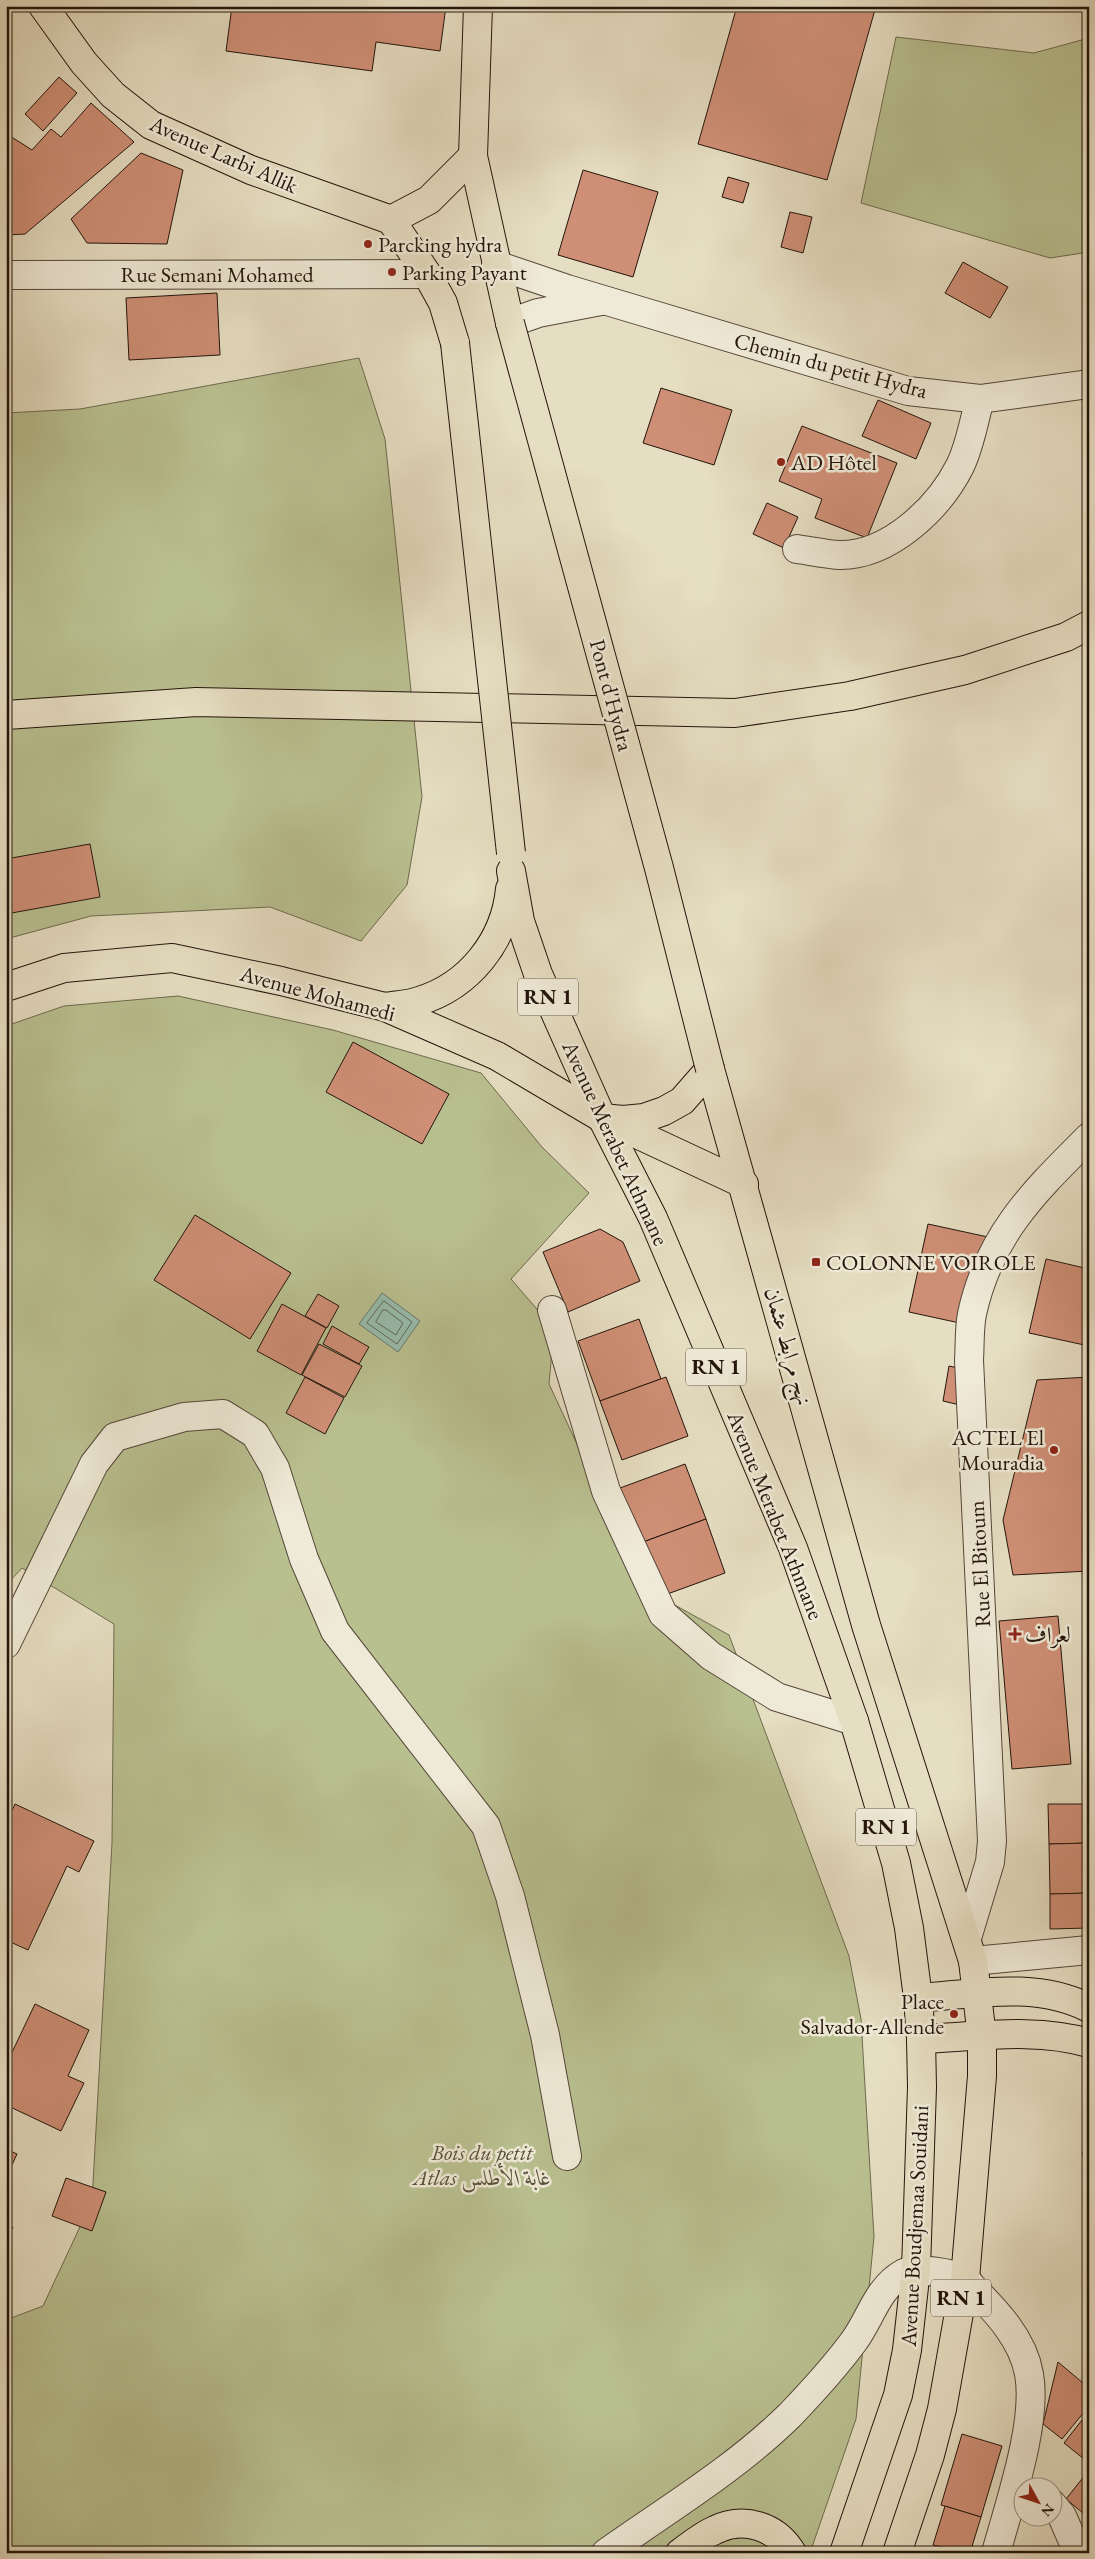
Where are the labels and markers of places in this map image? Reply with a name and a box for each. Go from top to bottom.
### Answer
place label: Parcking hydra [378,230,502,259]
marker: Parcking hydra [362,238,374,250]
place label: Parking Payant [402,258,527,287]
marker: Parking Payant [386,266,398,278]
place label: AD Hôtel [790,448,877,477]
marker: AD Hôtel [775,456,787,468]
place label: COLONNE VOIROLE [826,1248,1036,1277]
marker: COLONNE VOIROLE [810,1256,822,1268]
place label: ACTEL El Mouradia [951,1423,1044,1477]
marker: ACTEL El Mouradia [1048,1444,1060,1456]
place label: لعراف [1025,1620,1071,1649]
marker: لعراف [1009,1628,1021,1640]
place label: Place Salvador-Allende [801,1987,944,2041]
marker: Place Salvador-Allende [948,2008,960,2020]

